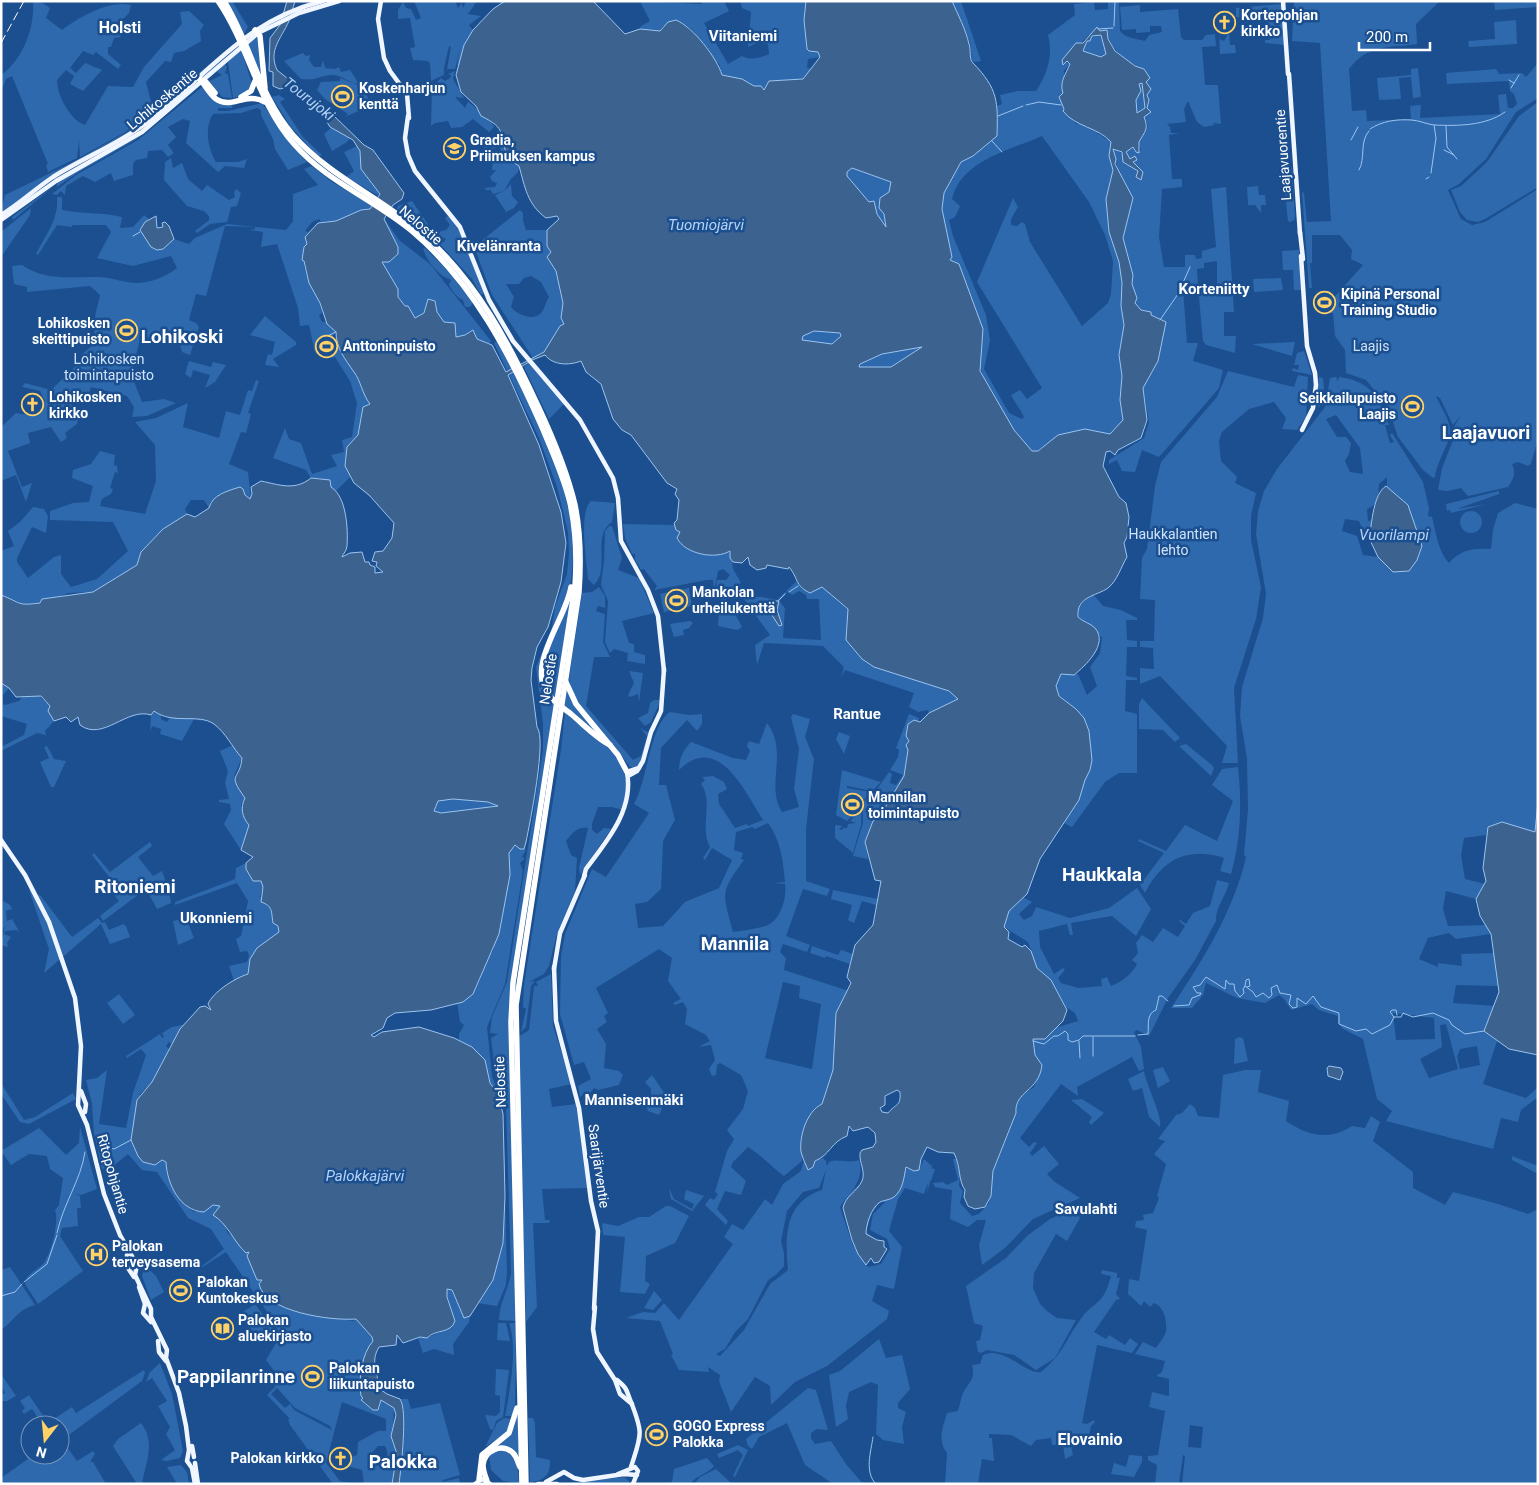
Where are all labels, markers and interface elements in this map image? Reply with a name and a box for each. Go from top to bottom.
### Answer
place label: Kortepohjan kirkko [1241,7,1318,39]
church icon: Kortepohjan kirkko [1213,11,1237,35]
district label: Holsti [99,18,141,37]
scale bar [1359,20,1430,52]
district label: Viitaniemi [709,27,777,45]
text: 200 m [1366,28,1408,46]
street label: Lohikoskentie [124,65,200,133]
water label: Tourujoki [280,73,339,125]
place label: Koskenharjun kenttä [359,80,446,112]
sports icon: Koskenharjun kenttä [331,84,355,108]
street label: Laajavuorentie [1272,109,1294,201]
place label: Gradia, Priimuksen kampus [470,132,595,164]
school or university icon: Gradia, Priimuksen kampus [442,136,466,160]
street label: Nelostie [396,202,446,248]
water label: Tuomiojärvi [668,216,744,234]
district label: Kivelänranta [457,237,541,255]
district label: Korteniitty [1179,280,1250,298]
place label: Kipinä Personal Training Studio [1341,286,1440,318]
sports icon: Kipinä Personal Training Studio [1313,290,1337,314]
place label: Lohikosken skeittipuisto [32,315,110,347]
sports icon: Lohikosken skeittipuisto [114,319,138,343]
district label: Lohikoski [141,325,223,348]
sports icon: Anttoninpuisto [315,334,339,358]
place label: Anttoninpuisto [343,338,436,354]
park label: Laajis [1353,338,1389,354]
park label: Lohikosken toimintapuisto [64,351,154,383]
place label: Lohikosken kirkko [49,389,121,421]
place label: Seikkailupuisto Laajis [1299,390,1396,422]
church icon: Lohikosken kirkko [21,393,45,417]
sports icon: Seikkailupuisto Laajis [1400,394,1424,418]
district label: Laajavuori [1442,421,1530,444]
park label: Haukkalantien lehto [1128,526,1218,558]
water label: Vuorilampi [1359,526,1429,544]
place label: Mankolan urheilukenttä [692,584,776,616]
sports icon: Mankolan urheilukenttä [664,588,688,612]
street label: Nelostie [536,652,560,706]
district label: Rantue [833,705,881,723]
place label: Mannilan toimintapuisto [868,789,959,821]
sports icon: Mannilan toimintapuisto [840,793,864,817]
district label: Haukkala [1062,863,1142,886]
district label: Ritoniemi [94,875,176,898]
district label: Ukonniemi [180,909,252,927]
district label: Mannila [701,932,769,955]
street label: Nelostie [491,1056,509,1108]
district label: Mannisenmäki [584,1091,684,1109]
street label: Saarijärventie [585,1123,613,1209]
street label: Ritopohjantie [94,1132,132,1216]
water label: Palokkajärvi [326,1167,405,1185]
district label: Savulahti [1055,1200,1117,1218]
place label: Palokan terveysasema [112,1238,201,1270]
hospital icon: Palokan terveysasema [84,1242,108,1266]
place label: Palokan Kuntokeskus [197,1274,279,1306]
sports icon: Palokan Kuntokeskus [169,1278,193,1302]
place label: Palokan aluekirjasto [238,1312,312,1344]
library icon: Palokan aluekirjasto [210,1316,234,1340]
place label: Palokan liikuntapuisto [329,1360,415,1392]
sports icon: Palokan liikuntapuisto [301,1364,325,1388]
district label: Pappilanrinne [177,1365,295,1388]
north arrow [20,1415,70,1465]
place label: GOGO Express Palokka [673,1418,765,1450]
sports icon: GOGO Express Palokka [645,1422,669,1446]
district label: Elovainio [1057,1430,1123,1449]
text: N [34,1443,48,1462]
church icon: Palokan kirkko [328,1446,352,1470]
place label: Palokan kirkko [230,1450,324,1466]
district label: Palokka [369,1450,437,1473]

